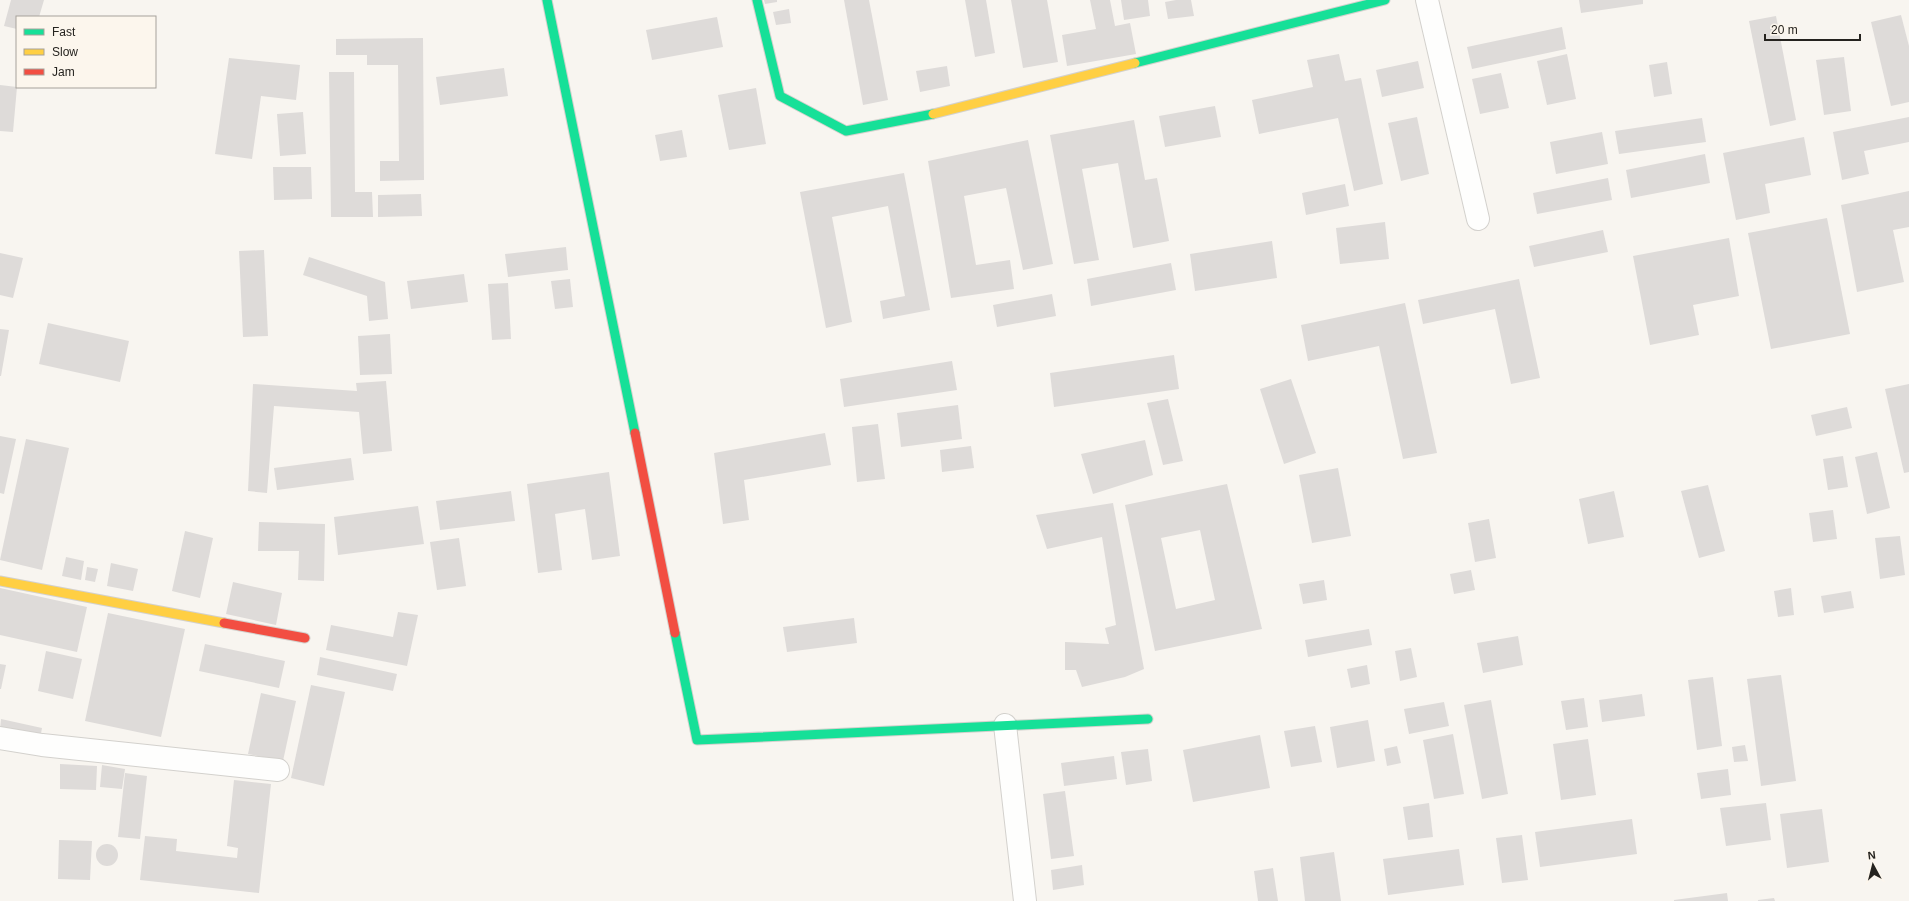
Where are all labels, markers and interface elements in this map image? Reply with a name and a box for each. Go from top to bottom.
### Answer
legend [16,16,156,88]
scale bar [1765,16,1860,42]
text: 20 m [1771,23,1798,37]
text: Fast [52,25,76,39]
text: Slow [52,45,78,59]
text: Jam [52,65,75,79]
north arrow [1853,845,1893,885]
text: N [1867,849,1877,862]

